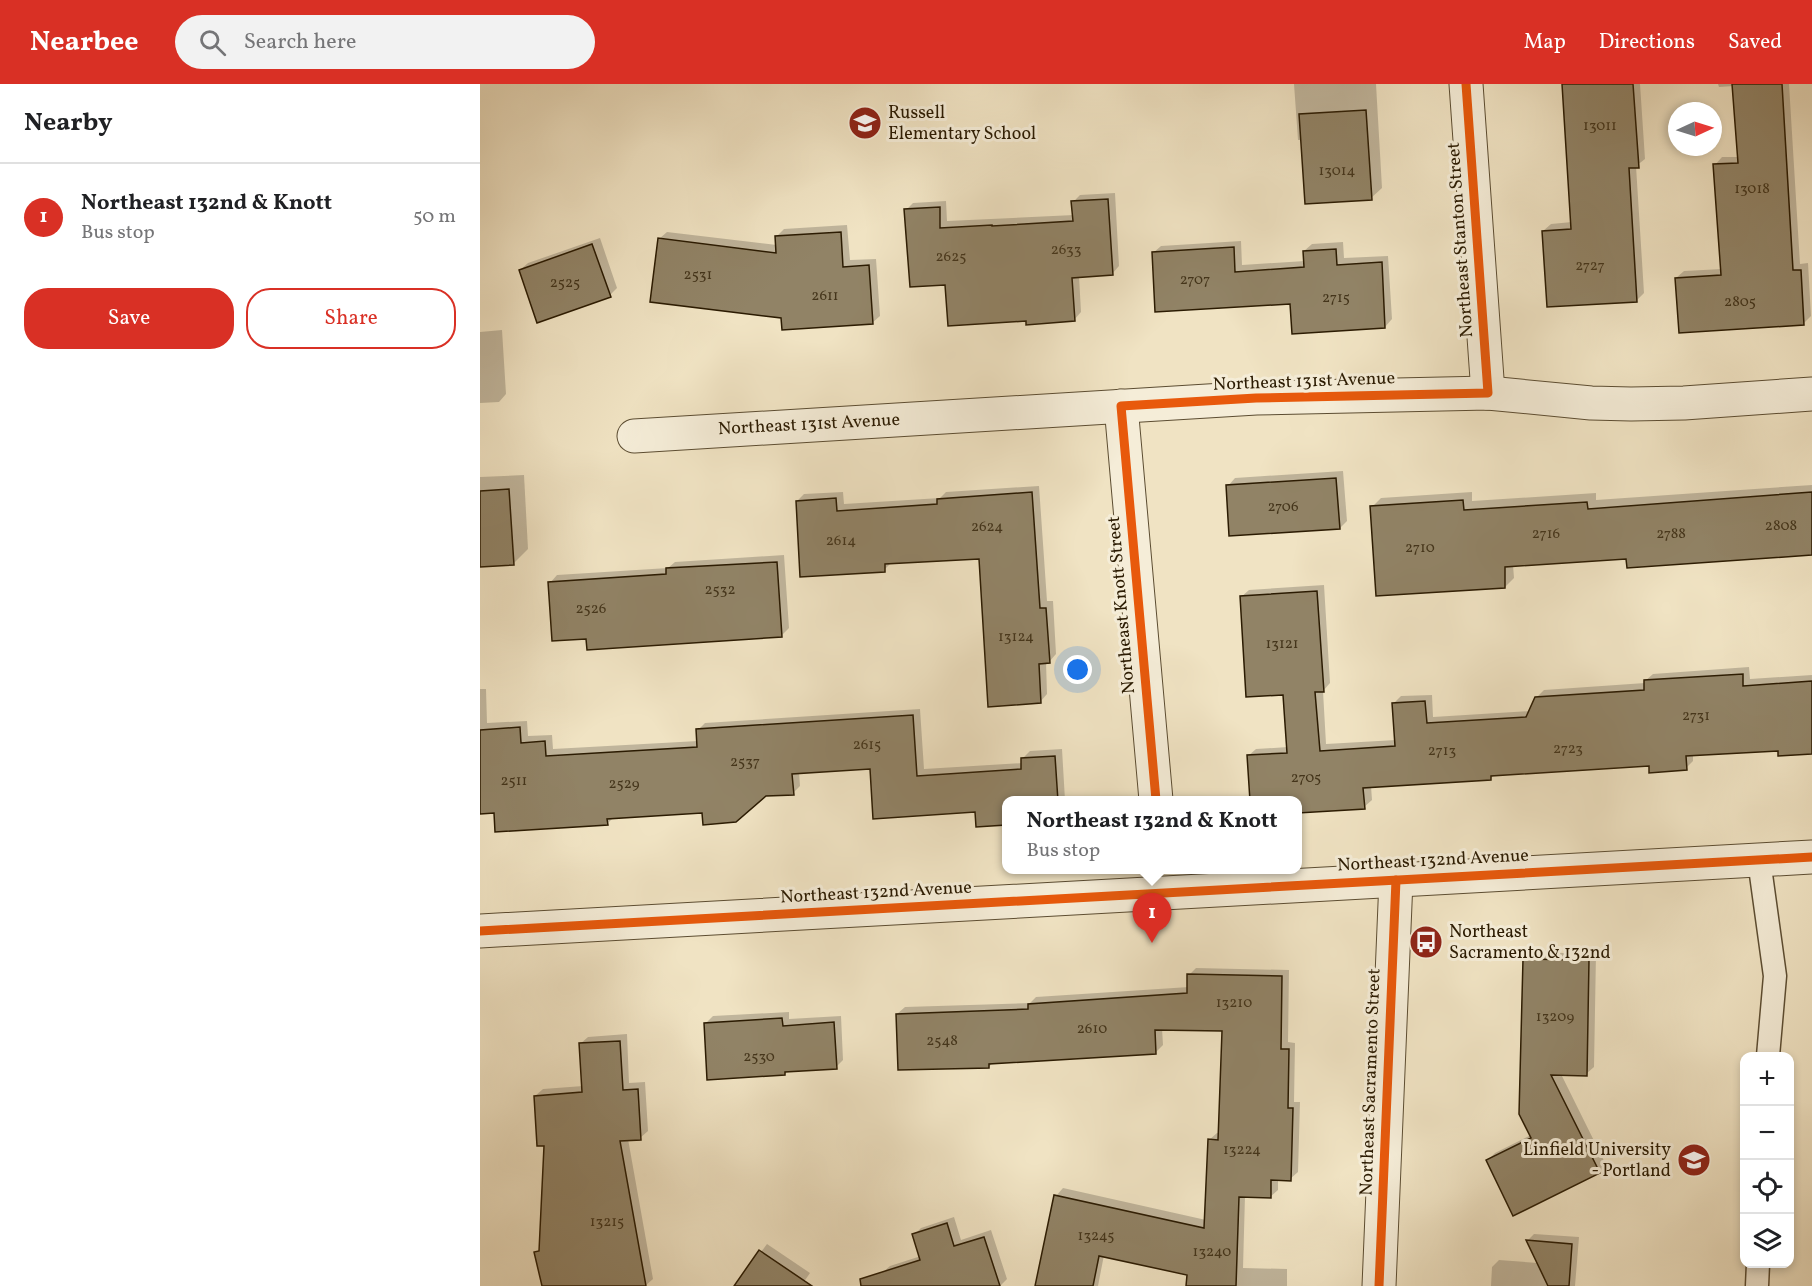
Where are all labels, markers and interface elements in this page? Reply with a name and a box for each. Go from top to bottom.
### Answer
search box [175,15,595,69]
text: Nearbee [30,23,139,62]
icon: search [196,26,229,59]
text: Search here [244,27,356,58]
text: Map [1524,28,1566,57]
text: Directions [1599,28,1695,57]
text: Saved [1728,28,1782,57]
place label: Russell Elementary School [888,101,1036,147]
north arrow [1668,102,1722,156]
text: Nearby [24,105,113,141]
school or university icon: Russell Elementary School [847,105,883,141]
house number: 13011 [1583,116,1617,137]
street label: Northeast Stanton Street [1442,141,1480,339]
house number: 13014 [1318,161,1356,182]
house number: 13018 [1734,179,1770,200]
text: Northeast 132nd & Knott [81,188,332,219]
text: 1 [39,203,48,231]
text: 50 m [413,203,456,231]
text: Bus stop [81,219,155,247]
house number: 2633 [1051,240,1081,261]
house number: 2625 [936,247,966,268]
house number: 2727 [1575,256,1605,277]
house number: 2531 [684,265,712,286]
house number: 2707 [1180,270,1210,291]
house number: 2525 [550,273,580,294]
house number: 2611 [811,286,839,307]
button: Save [24,288,234,349]
button: Share [246,288,456,349]
house number: 2715 [1322,288,1350,309]
house number: 2805 [1724,292,1756,313]
street label: Northeast 131st Avenue [1212,366,1396,398]
street label: Northeast 131st Avenue [717,408,901,442]
house number: 2706 [1267,497,1299,518]
street label: Northeast Knott Street [1102,515,1142,695]
house number: 2808 [1765,516,1797,537]
house number: 2624 [971,517,1003,538]
house number: 2716 [1532,524,1560,545]
house number: 2788 [1656,524,1686,545]
house number: 2614 [826,531,856,552]
house number: 2710 [1405,538,1435,559]
house number: 2532 [704,580,736,601]
house number: 2526 [576,599,606,620]
house number: 13124 [998,627,1034,648]
house number: 13121 [1265,634,1299,655]
your location [1063,655,1092,684]
house number: 2731 [1682,706,1710,727]
house number: 2615 [853,735,881,756]
house number: 2723 [1553,739,1583,760]
house number: 2713 [1428,741,1456,762]
house number: 2537 [730,752,760,773]
house number: 2705 [1291,768,1321,789]
house number: 2511 [501,771,527,792]
house number: 2529 [609,774,640,795]
popup [1002,796,1302,874]
text: Northeast 132nd & Knott [1026,806,1278,837]
text: Bus stop [1026,837,1100,865]
street label: Northeast 132nd Avenue [1337,843,1529,879]
street label: Northeast 132nd Avenue [780,875,972,911]
pin: 1 [1132,894,1172,943]
place label: Northeast Sacramento & 132nd [1449,920,1611,966]
bus stop icon: Northeast Sacramento & 132nd [1408,924,1444,960]
street label: Northeast Sacramento Street [1355,968,1387,1196]
house number: 13210 [1216,993,1252,1014]
house number: 13209 [1536,1007,1574,1028]
house number: 2610 [1077,1019,1107,1040]
house number: 2548 [926,1031,958,1052]
house number: 2530 [743,1047,775,1068]
map controls [1740,1052,1794,1268]
button: + [1740,1052,1794,1106]
button: − [1740,1106,1794,1160]
place label: Linfield University - Portland [1523,1138,1671,1184]
house number: 13224 [1223,1140,1261,1161]
school or university icon: Linfield University - Portland [1676,1142,1712,1178]
button: locate [1740,1160,1794,1214]
house number: 13215 [590,1212,624,1233]
button: layers [1740,1214,1794,1268]
house number: 13245 [1078,1226,1114,1247]
house number: 13240 [1193,1242,1231,1263]

